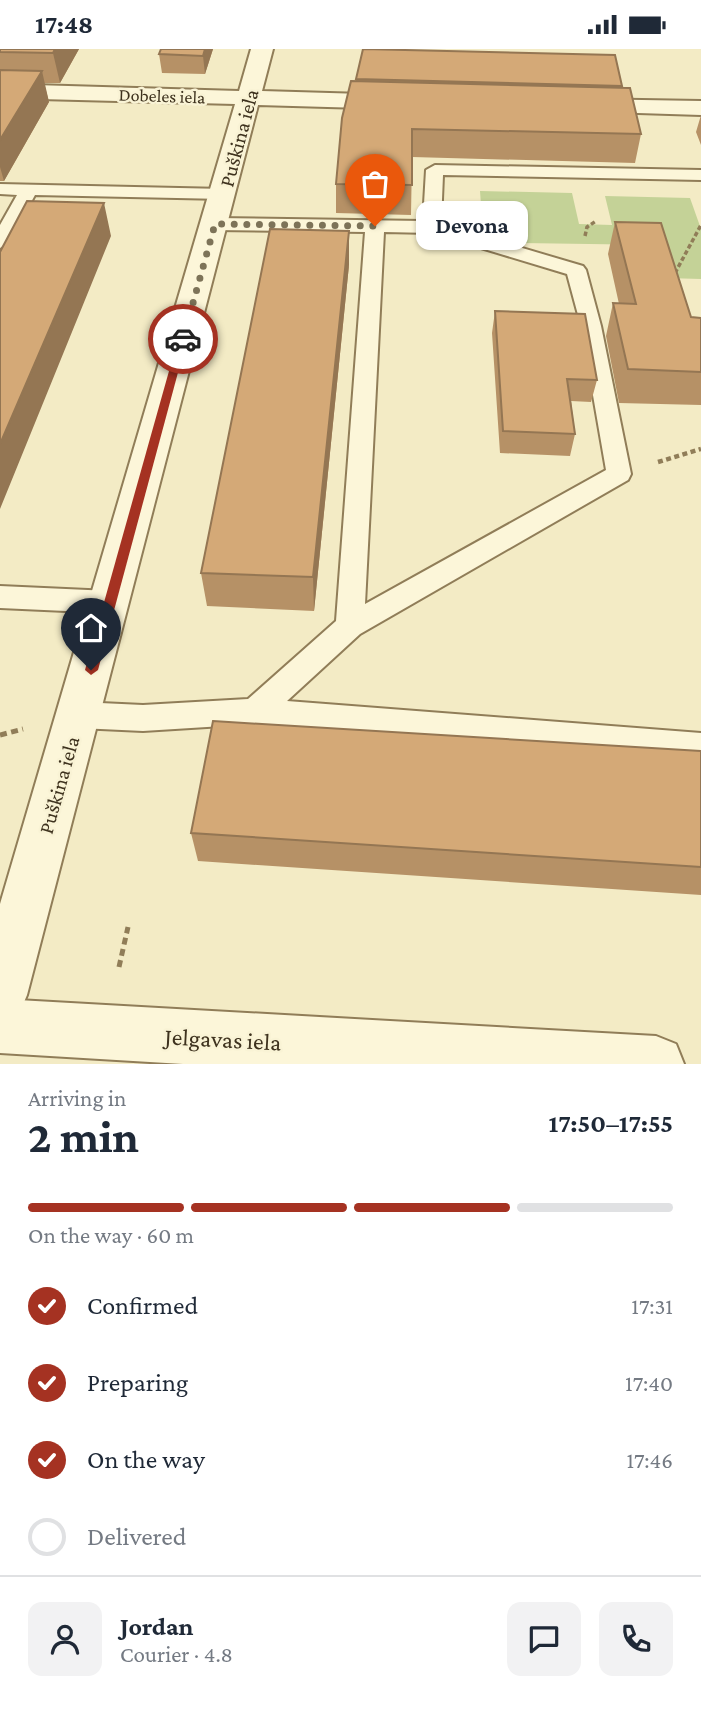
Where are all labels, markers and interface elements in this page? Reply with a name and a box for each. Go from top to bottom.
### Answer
text: 17:48 [35,10,93,39]
street label: Dobeles iela [118,84,206,108]
street label: Puškina iela [214,86,264,190]
pin [345,154,405,226]
icon: bag [356,165,394,203]
callout: Devona [417,201,529,251]
text: Devona [435,212,509,238]
courier [148,304,218,374]
icon: car [164,320,202,358]
pin [61,598,121,670]
icon: home [72,609,110,647]
street label: Puškina iela [34,733,84,837]
street label: Jelgavas iela [162,1022,282,1056]
text: Arriving in [28,1085,126,1111]
text: 17:50–17:55 [549,1109,673,1138]
text: 2 min [28,1111,139,1162]
text: On the way · 60 m [28,1222,194,1248]
icon: check [28,1287,66,1325]
text: Confirmed [87,1291,198,1320]
text: 17:31 [631,1293,673,1319]
icon: check [28,1364,66,1402]
text: Preparing [87,1368,188,1397]
text: 17:40 [625,1370,673,1396]
icon: check [28,1441,66,1479]
text: On the way [87,1445,205,1474]
text: 17:46 [626,1447,673,1473]
text: Delivered [87,1522,186,1551]
button: person [28,1602,102,1676]
button: chat [507,1602,581,1676]
button: phone [599,1602,673,1676]
text: Jordan [120,1612,194,1641]
text: Courier · 4.8 [120,1641,233,1667]

